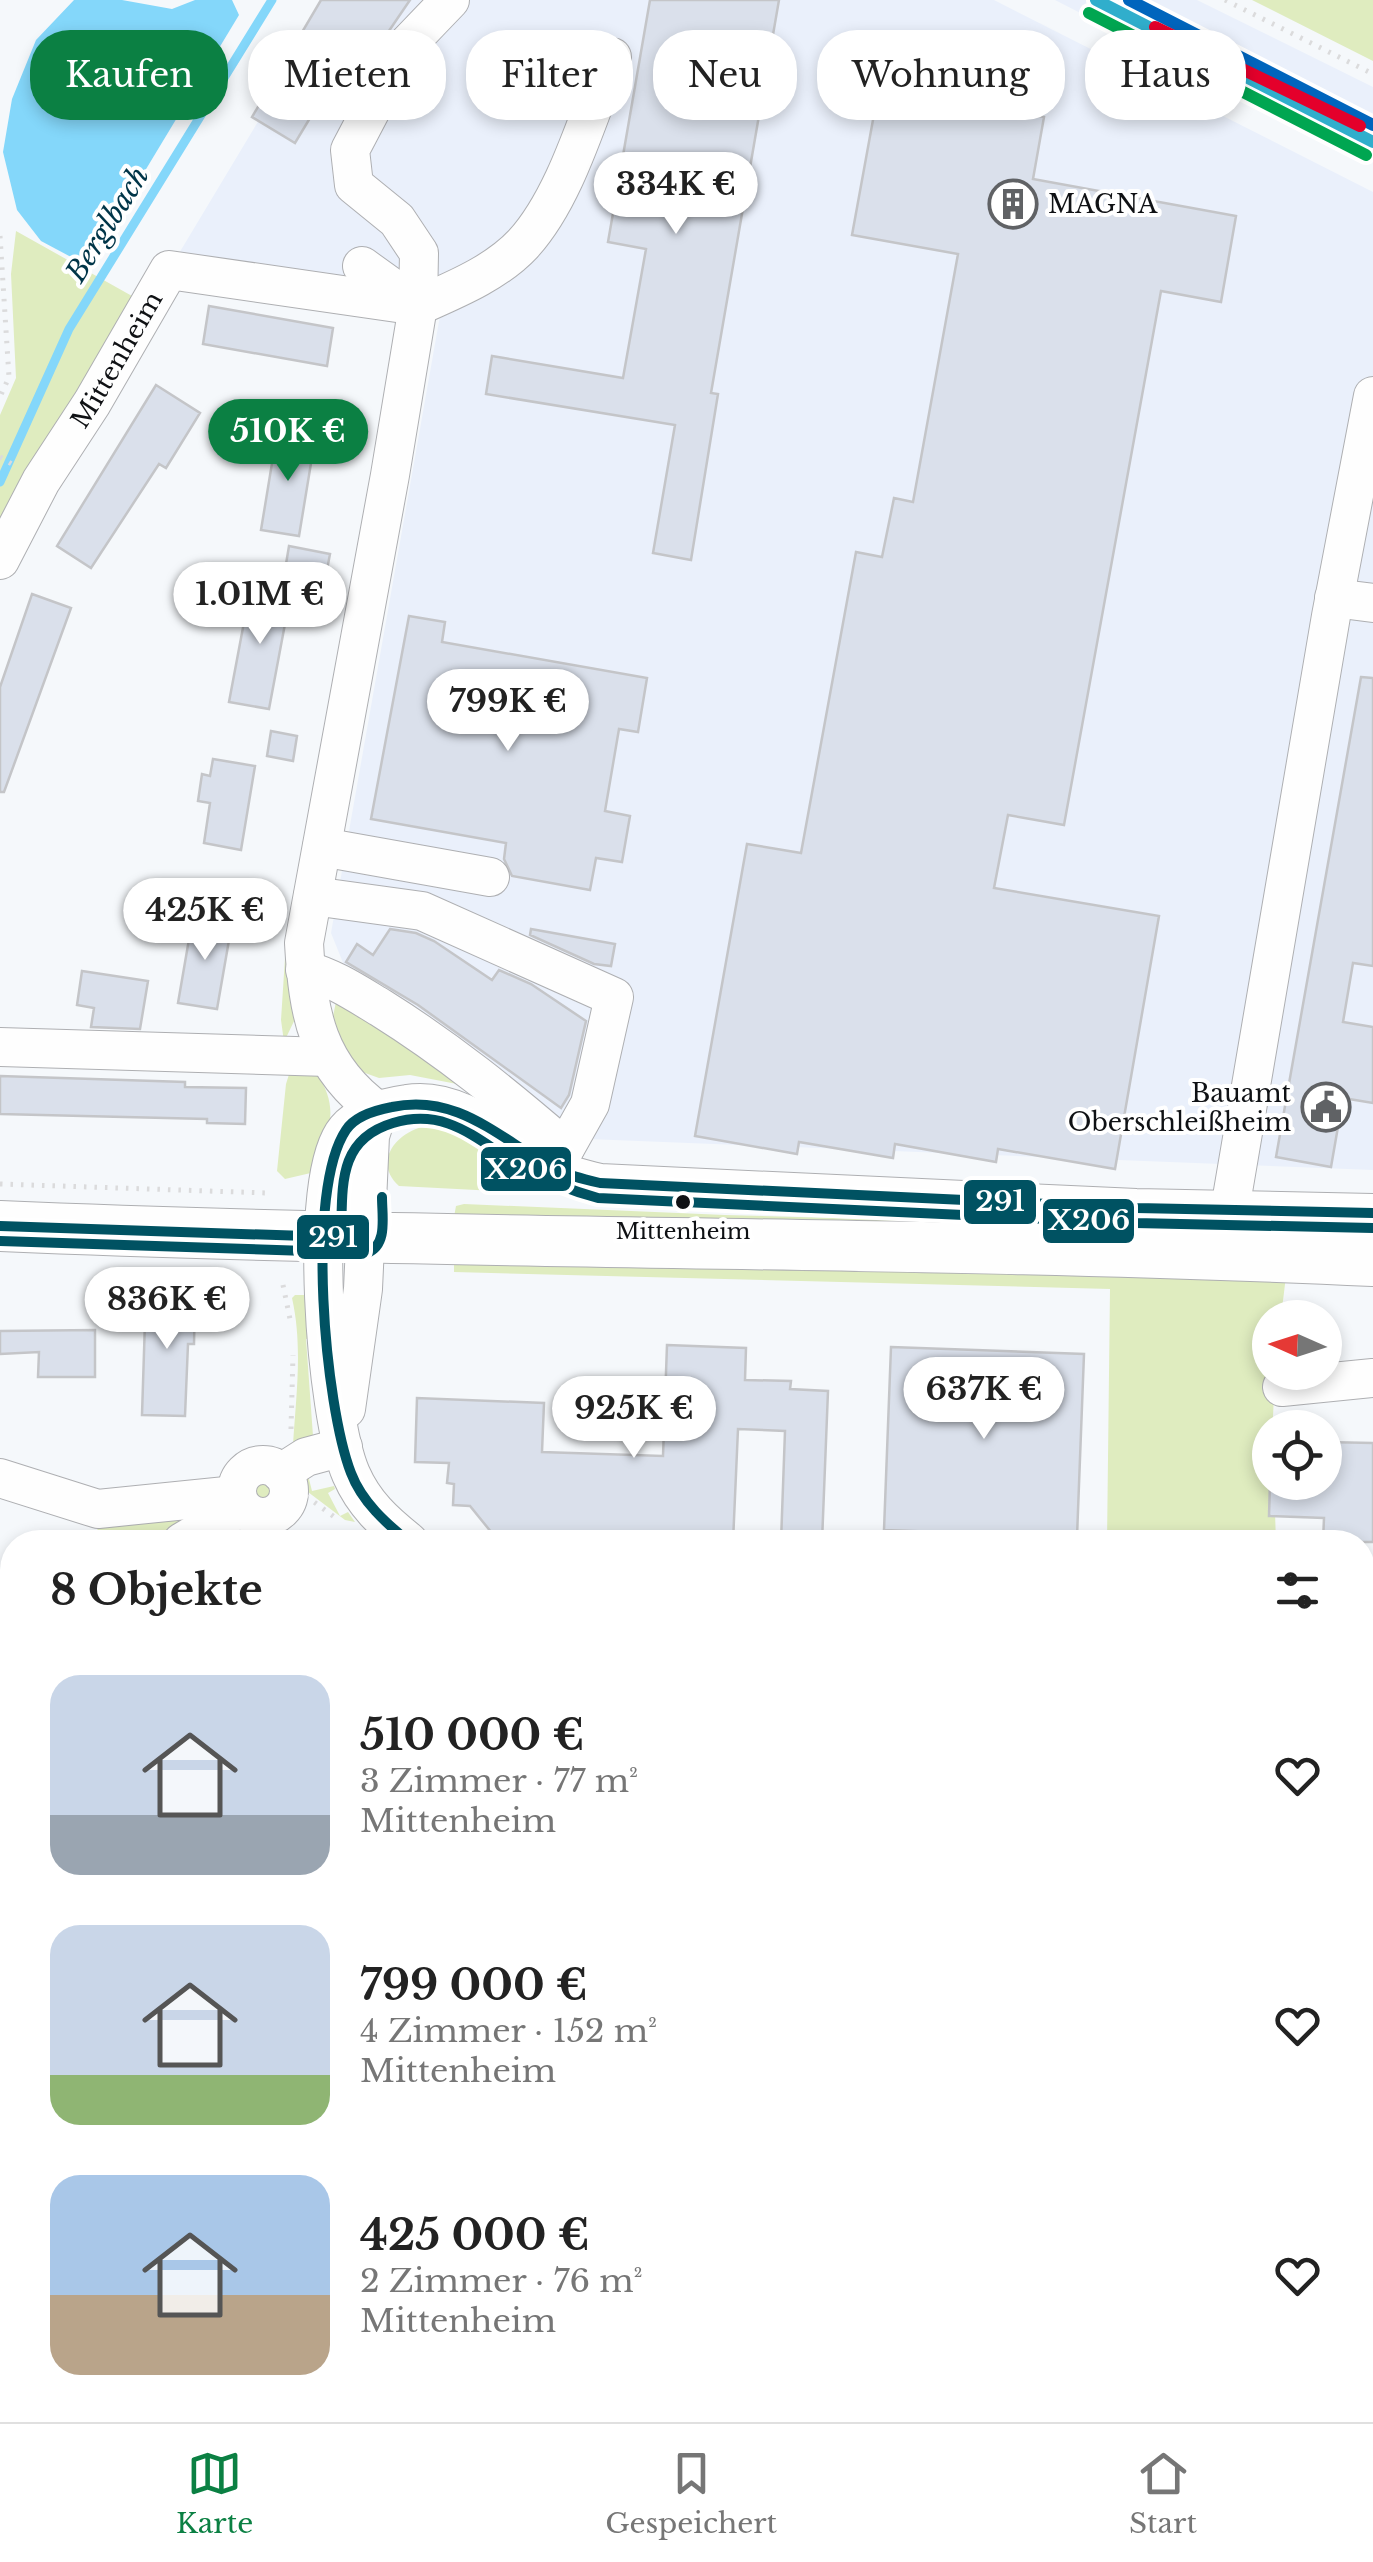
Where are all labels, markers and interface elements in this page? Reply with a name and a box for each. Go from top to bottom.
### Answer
chip: Kaufen [30,30,228,120]
chip: Mieten [248,30,446,120]
chip: Filter [466,30,633,120]
chip: Neu [653,30,797,120]
chip: Wohnung [817,30,1065,120]
chip: Haus [1085,30,1246,120]
pin: 334K € [595,152,757,237]
water label: Berglbach [58,160,157,289]
text: 334K € [616,164,736,204]
building icon: MAGNA [987,178,1039,230]
place label: MAGNA [1048,189,1158,220]
street label: Mittenheim [65,286,169,434]
pin: 510K € [207,399,369,484]
text: 510K € [230,411,346,451]
pin: 1.01M € [168,562,352,647]
text: 1.01M € [195,574,325,614]
pin: 799K € [427,669,589,754]
text: 799K € [449,681,567,721]
pin: 425K € [124,878,286,963]
text: 425K € [145,890,265,930]
place label: Bauamt Oberschleißheim [1068,1078,1292,1138]
public building icon: Bauamt Oberschleißheim [1300,1081,1352,1133]
line badge: X206 [479,1145,573,1193]
text: X206 [484,1152,567,1187]
line badge: 291 [962,1178,1038,1226]
text: 291 [975,1184,1025,1219]
marker: Mittenheim [673,1192,693,1212]
line badge: X206 [1041,1197,1136,1245]
text: X206 [1047,1203,1130,1238]
line badge: 291 [295,1213,371,1261]
place label: Mittenheim [616,1218,751,1245]
text: 291 [308,1220,358,1255]
pin: 836K € [86,1267,248,1352]
text: 836K € [107,1279,227,1319]
north arrow [1252,1300,1342,1390]
map controls [1252,1300,1342,1500]
pin: 637K € [903,1357,1065,1442]
text: 637K € [925,1369,1043,1409]
pin: 925K € [553,1376,715,1461]
text: 925K € [574,1388,694,1428]
button: locate [1252,1410,1342,1500]
icon: filters [1270,1563,1325,1618]
text: 8 Objekte [50,1564,263,1616]
text: 510 000 € [360,1709,585,1761]
icon: home [130,1715,250,1835]
icon: heart [1270,1748,1325,1803]
text: 3 Zimmer · 77 m² [360,1761,638,1801]
text: Mittenheim [360,1801,556,1841]
text: 799 000 € [360,1959,588,2011]
icon: home [130,1965,250,2085]
icon: heart [1270,1998,1325,2053]
text: 4 Zimmer · 152 m² [360,2011,657,2051]
text: Mittenheim [360,2051,556,2091]
text: 425 000 € [360,2209,590,2261]
icon: home [130,2215,250,2335]
icon: heart [1270,2248,1325,2303]
text: 2 Zimmer · 76 m² [360,2261,643,2301]
text: Mittenheim [360,2301,556,2341]
tab: Karte [176,2446,253,2541]
tab: Gespeichert [605,2446,777,2541]
tab: Start [1129,2446,1197,2541]

